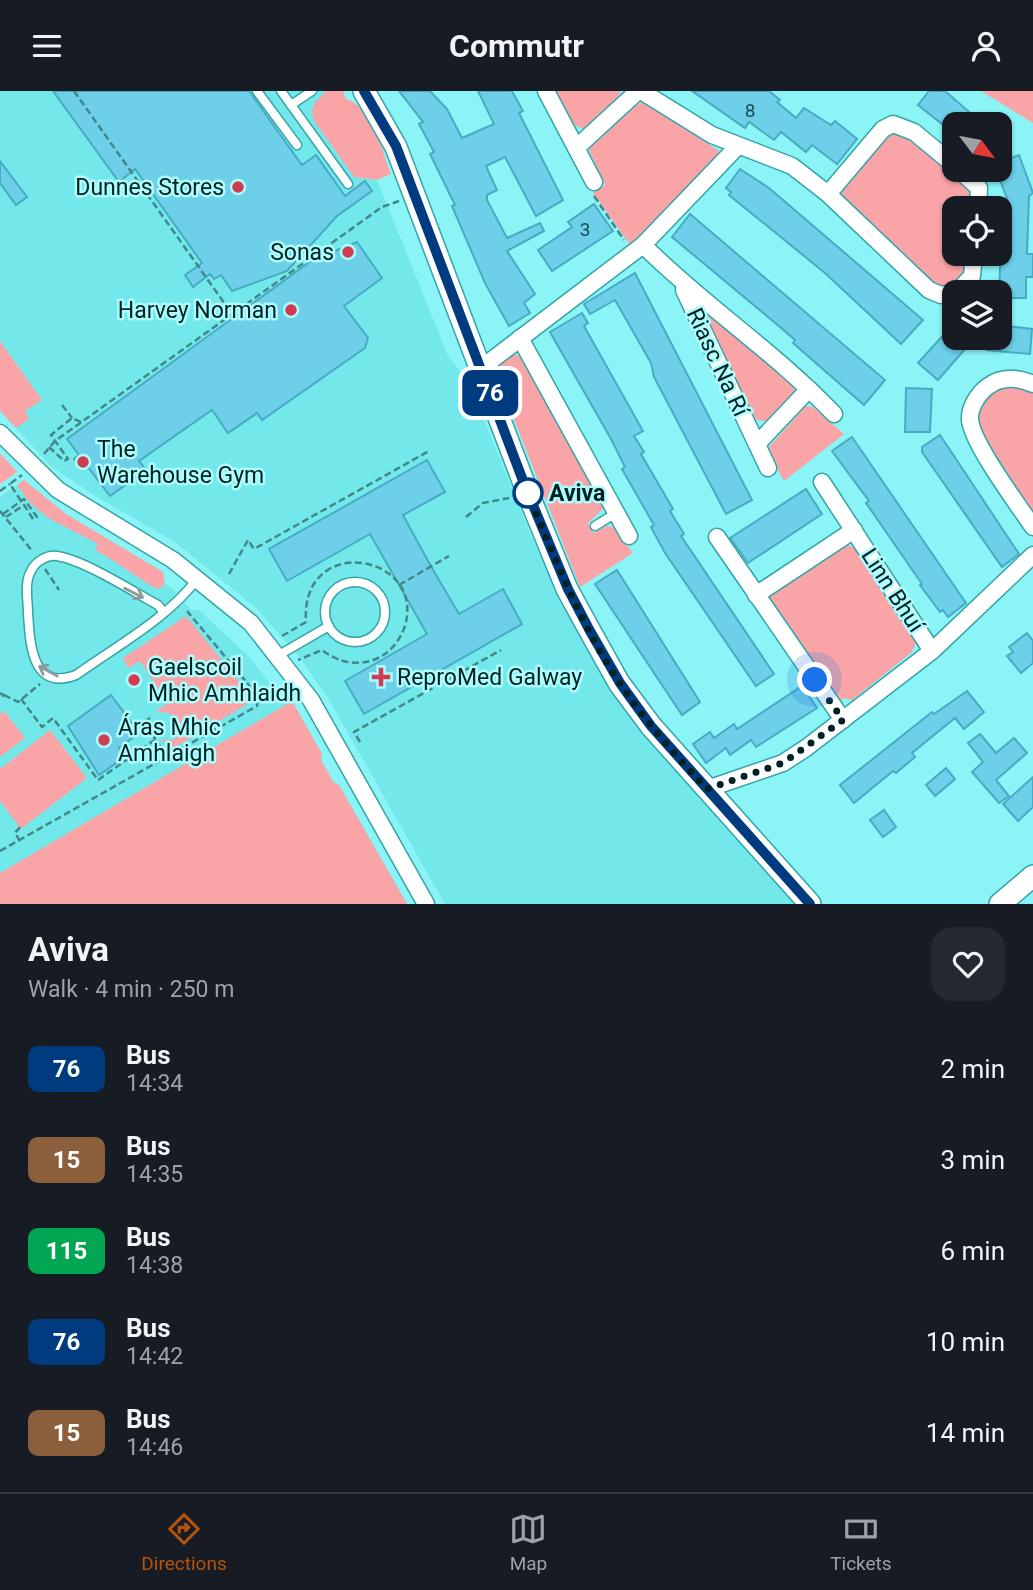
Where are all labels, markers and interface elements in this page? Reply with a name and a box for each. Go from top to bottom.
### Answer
icon: menu [28,27,66,65]
text: Commutr [449,27,584,65]
icon: person [967,27,1005,65]
house number: 8 [745,99,755,122]
north arrow [942,112,1012,182]
map controls [942,112,1012,350]
place label: Dunnes Stores [75,174,224,201]
marker: Dunnes Stores [230,179,246,195]
button: locate [942,196,1012,266]
house number: 3 [580,218,590,241]
place label: Sonas [270,239,334,266]
marker: Sonas [340,244,356,260]
button: layers [942,280,1012,350]
place label: Harvey Norman [118,297,277,324]
marker: Harvey Norman [283,302,299,318]
street label: Riasc Na Rí [681,304,755,422]
line badge: 76 [458,370,522,416]
text: 76 [476,379,504,407]
place label: The Warehouse Gym [97,436,264,489]
marker: The Warehouse Gym [75,454,91,470]
marker: Aviva [513,478,543,508]
place label: Aviva [549,480,605,507]
street label: Linn Bhuí [856,543,930,638]
one-way arrow [123,586,144,600]
place label: Gaelscoil Mhic Amhlaidh [148,654,301,707]
your location [797,662,832,697]
one-way arrow [38,664,59,678]
place label: ReproMed Galway [397,664,582,691]
marker: ReproMed Galway [371,667,391,687]
marker: Gaelscoil Mhic Amhlaidh [126,672,142,688]
place label: Áras Mhic Amhlaigh [118,713,221,767]
marker: Áras Mhic Amhlaigh [96,732,112,748]
button: heart [931,927,1005,1001]
text: Aviva [28,930,109,969]
text: Walk · 4 min · 250 m [28,976,234,1003]
text: Bus [126,1040,171,1070]
text: 2 min [940,1054,1005,1084]
text: 76 [53,1055,80,1083]
text: 14:34 [126,1070,183,1097]
text: Bus [126,1131,171,1161]
text: 3 min [940,1145,1005,1175]
text: 15 [53,1146,80,1174]
text: 14:35 [126,1161,183,1188]
text: Bus [126,1222,171,1252]
text: 6 min [940,1236,1005,1266]
text: 115 [46,1237,87,1265]
text: 14:38 [126,1252,183,1279]
text: Bus [126,1313,171,1343]
text: 10 min [926,1327,1005,1357]
text: 76 [53,1328,80,1356]
text: 14:42 [126,1343,183,1370]
text: Bus [126,1404,171,1434]
text: 14 min [926,1418,1005,1448]
text: 15 [53,1419,80,1447]
text: 14:46 [126,1434,183,1461]
tab: Directions [141,1510,227,1575]
tab: Map [509,1510,547,1575]
tab: Tickets [830,1510,892,1575]

